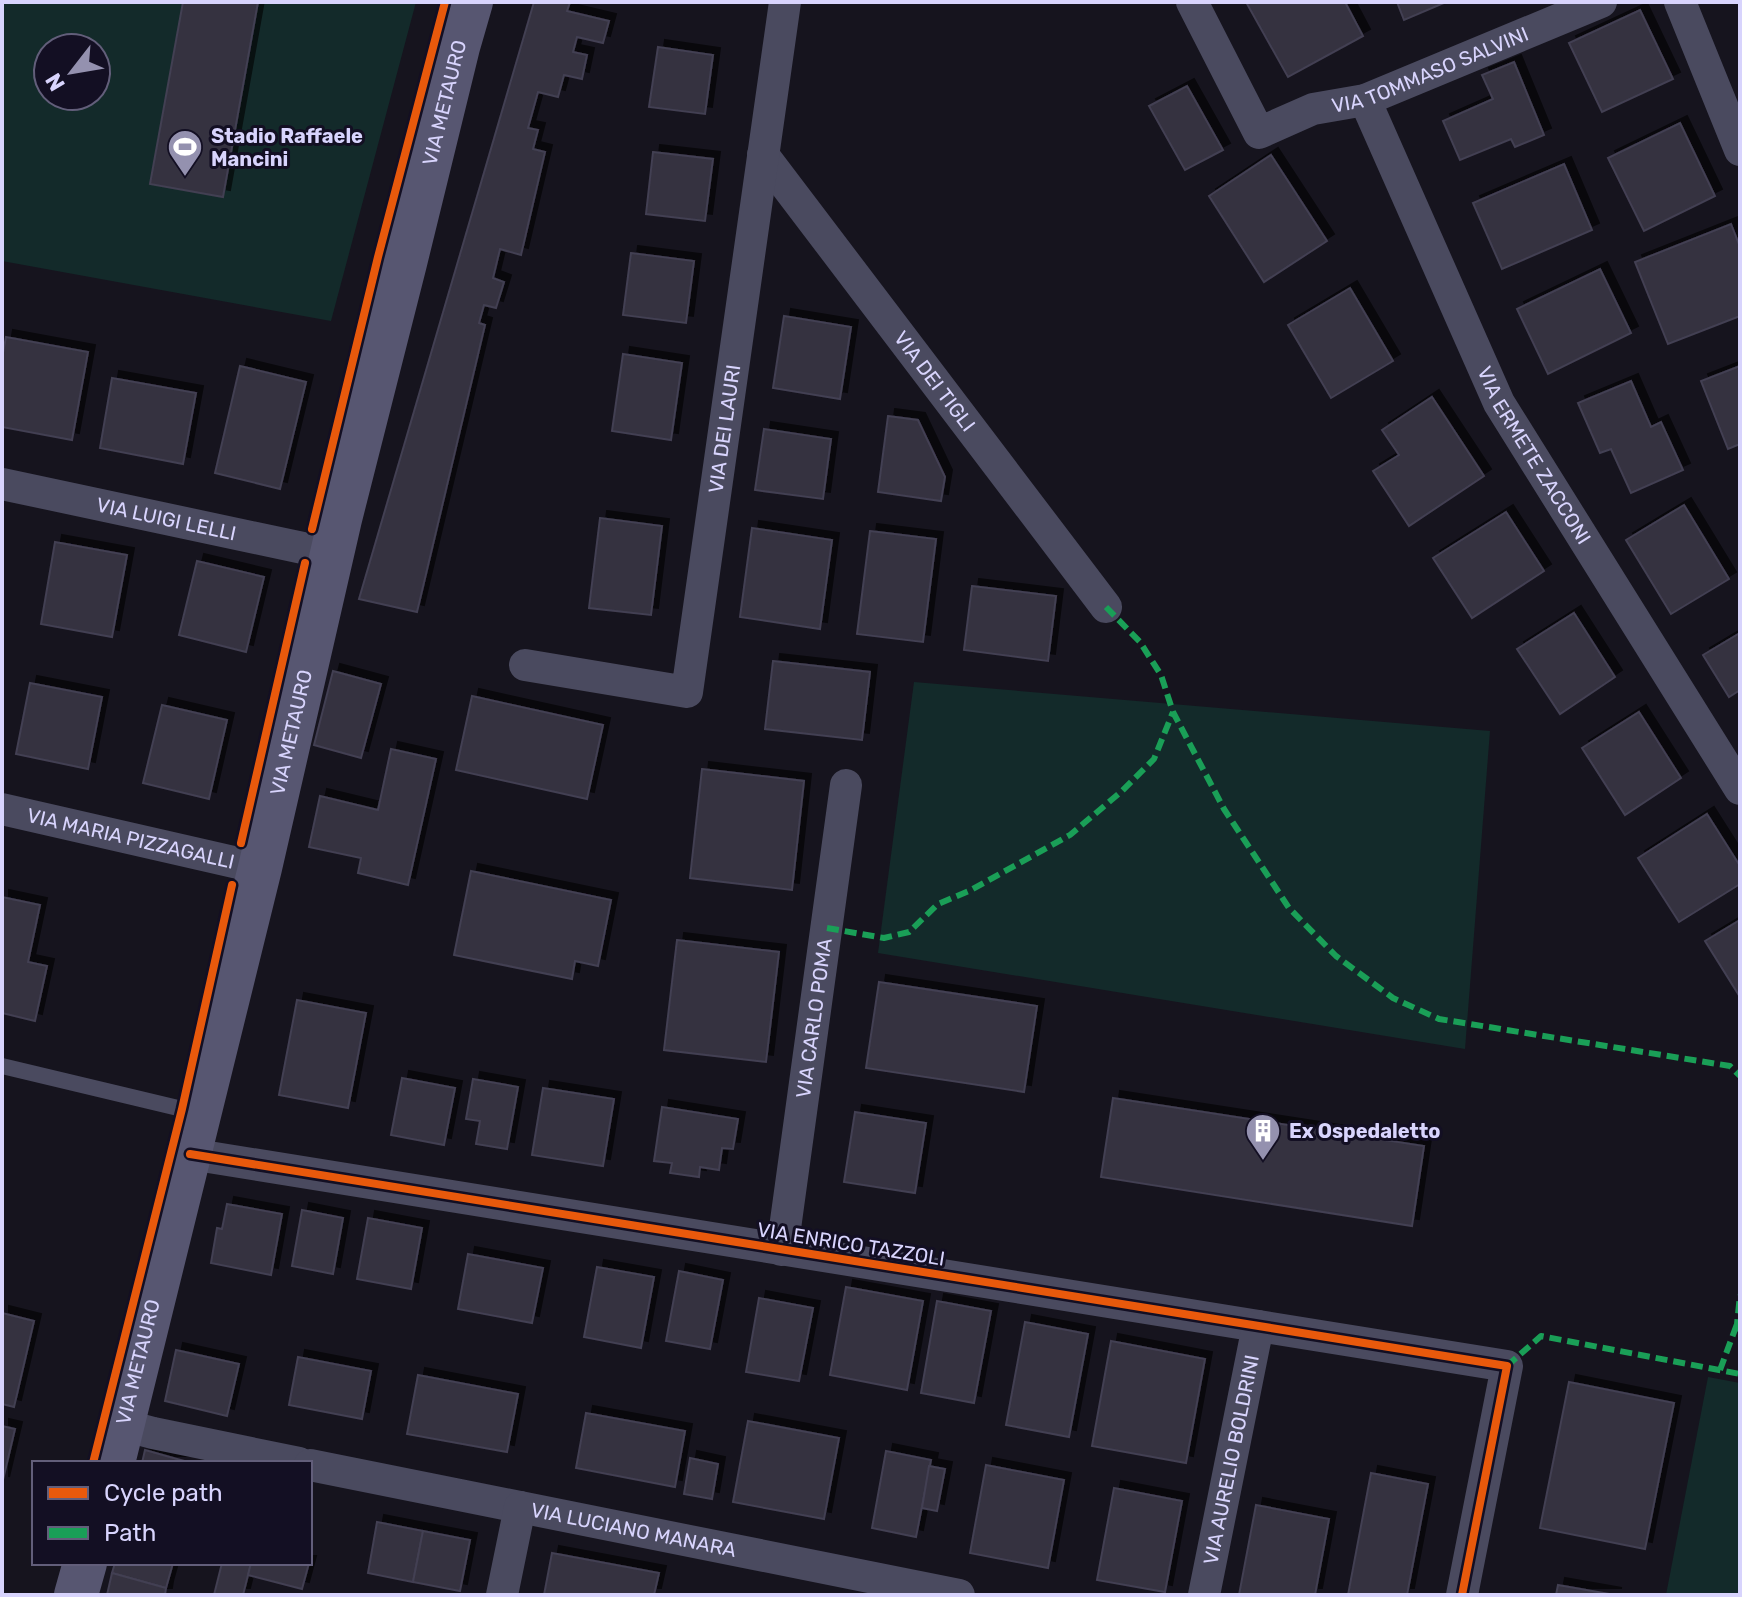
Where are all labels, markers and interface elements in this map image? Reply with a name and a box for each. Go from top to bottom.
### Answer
street label: VIA TOMMASO SALVINI [1330,22,1532,118]
north arrow [32,32,112,112]
street label: VIA METAURO [417,38,471,168]
text: N [40,68,71,96]
place label: Stadio Raffaele Mancini [211,124,363,171]
sports icon: Stadio Raffaele Mancini [166,128,204,178]
street label: VIA DEI TIGLI [889,326,980,436]
street label: VIA DEI LAURI [703,363,745,495]
street label: VIA ERMETE ZACCONI [1472,363,1596,549]
street label: VIA LUIGI LELLI [94,492,238,545]
street label: VIA METAURO [265,667,317,798]
street label: VIA MARIA PIZZAGALLI [25,803,237,874]
street label: VIA CARLO POMA [791,937,837,1100]
building icon: Ex Ospedaletto [1244,1112,1282,1162]
place label: Ex Ospedaletto [1289,1119,1441,1143]
street label: VIA ENRICO TAZZOLI [755,1217,947,1271]
street label: VIA METAURO [111,1297,165,1427]
street label: VIA AURELIO BOLDRINI [1198,1353,1264,1567]
legend [32,1461,312,1565]
text: Cycle path [104,1479,223,1507]
street label: VIA LUCIANO MANARA [529,1498,738,1562]
text: Path [104,1519,156,1547]

